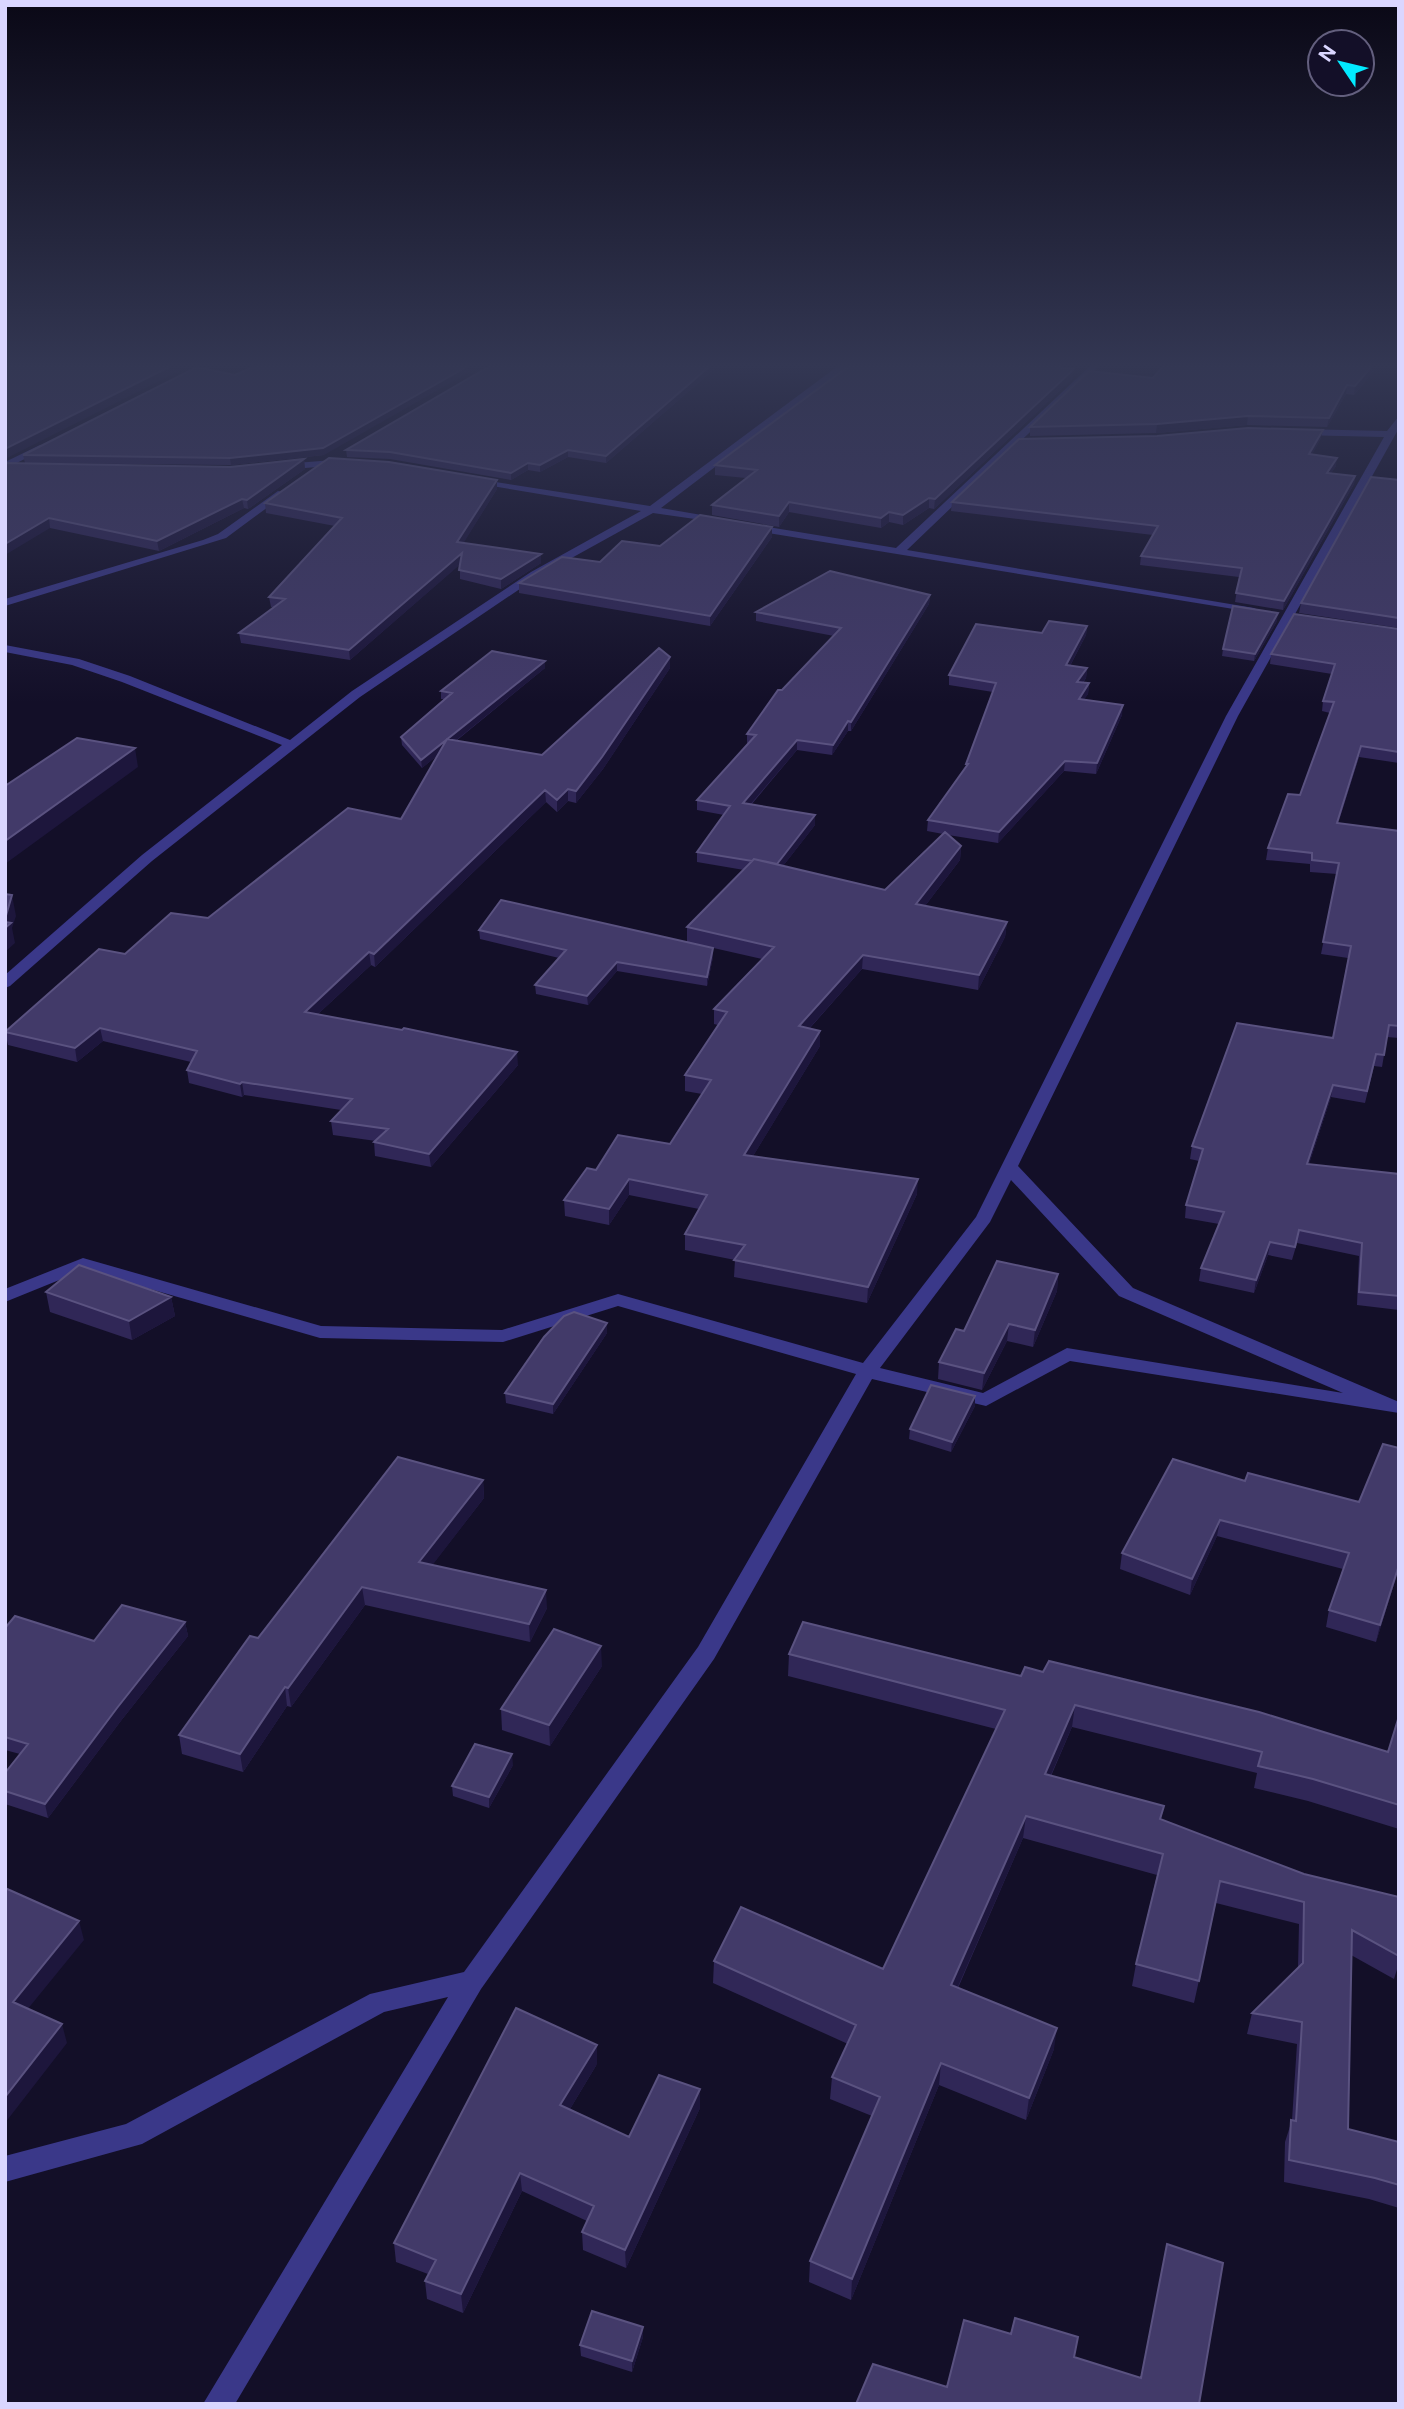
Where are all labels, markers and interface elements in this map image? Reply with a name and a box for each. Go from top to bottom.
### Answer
north arrow [1306,28,1376,98]
text: N [1314,41,1340,66]

